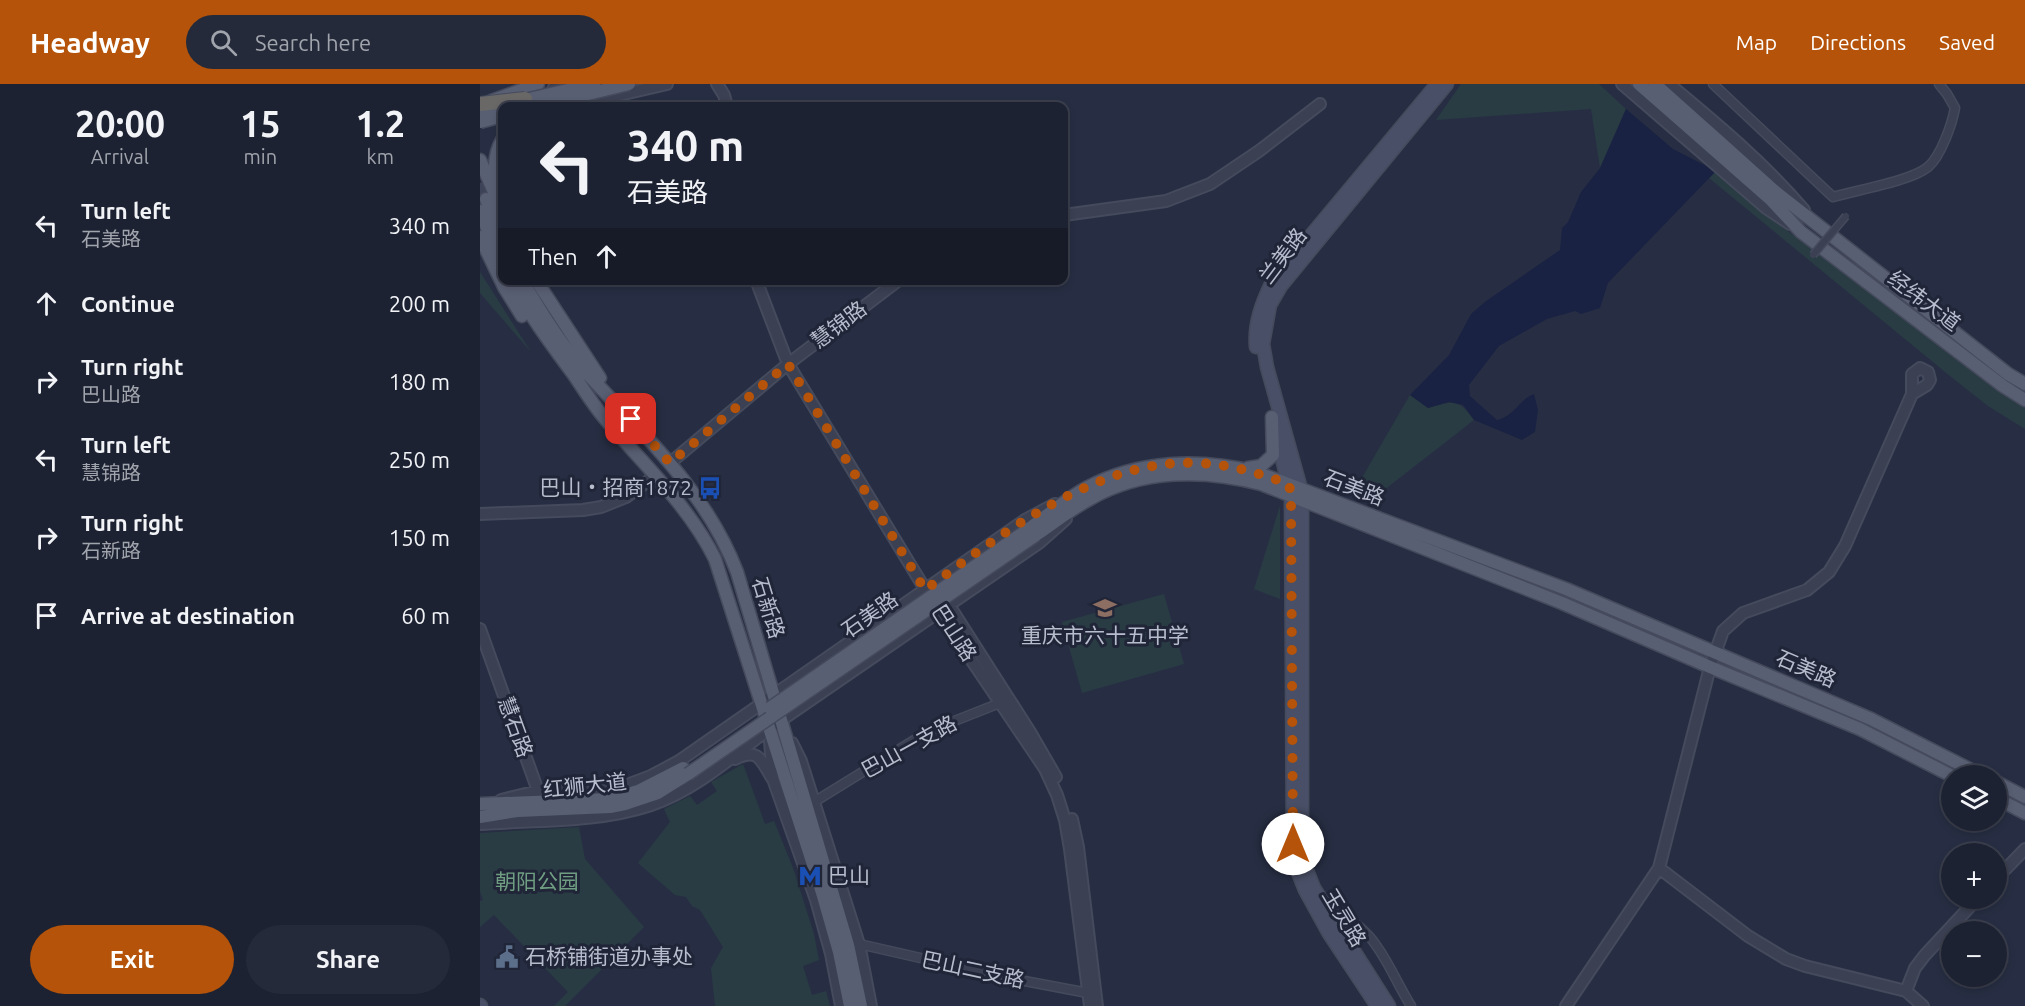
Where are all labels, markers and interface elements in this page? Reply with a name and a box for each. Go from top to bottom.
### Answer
search box [186,15,606,69]
icon: search [207,26,240,59]
text: Headway [30,27,150,58]
text: Search here [255,30,371,55]
text: Map [1736,30,1777,54]
text: Directions [1810,30,1906,54]
text: Saved [1939,30,1995,54]
text: 20:00 [75,103,165,144]
text: 15 [240,103,281,144]
text: 1.2 [356,103,405,144]
text: 340 m [627,122,744,169]
icon: left [528,126,606,204]
text: Arrival [91,145,149,168]
text: min [244,145,277,168]
text: km [367,145,394,168]
text: 石美路 [627,177,708,207]
text: Turn left [81,198,171,223]
icon: left [30,209,63,242]
text: 340 m [389,213,450,238]
street label: 兰美路 [1254,223,1311,288]
text: 石美路 [81,227,141,250]
icon: ahead [590,240,623,273]
text: Then [528,244,578,269]
street label: 经纬大道 [1884,265,1965,335]
icon: ahead [30,287,63,320]
text: Continue [81,291,175,316]
text: 200 m [389,291,450,316]
street label: 慧锦路 [806,296,871,353]
text: Turn right [81,354,183,379]
icon: right [30,365,63,398]
text: 180 m [389,369,450,394]
text: 巴山路 [81,383,141,406]
pin [605,393,656,444]
icon: arrive [614,402,647,435]
text: Turn left [81,432,171,457]
icon: left [30,443,63,476]
text: 250 m [389,447,450,472]
text: 慧锦路 [81,461,141,484]
street label: 石美路 [1321,465,1388,510]
place label: 巴山‧招商1872 [540,475,692,499]
bus stop icon: 巴山‧招商1872 [697,475,723,501]
text: Turn right [81,510,183,535]
icon: right [30,521,63,554]
text: 150 m [389,525,450,550]
text: 石新路 [81,539,141,562]
street label: 石新路 [748,574,790,641]
street label: 石美路 [837,586,902,642]
school or university icon: 重庆市六十五中学 [1092,595,1118,621]
icon: arrive [30,599,63,632]
street label: 巴山路 [928,600,982,665]
text: Arrive at destination [81,603,295,628]
text: 60 m [401,603,450,628]
place label: 重庆市六十五中学 [1021,623,1189,647]
street label: 石美路 [1773,645,1840,691]
street label: 慧石路 [494,693,538,760]
street label: 巴山一支路 [857,710,960,782]
map controls [1941,765,2007,987]
button: layers [1941,765,2007,831]
street label: 红狮大道 [542,769,628,801]
position arrow [1261,812,1325,876]
button: + [1941,843,2007,909]
metro station icon: 巴山 [797,863,823,889]
place label: 巴山 [828,863,870,887]
park label: 朝阳公园 [495,869,579,893]
street label: 玉灵路 [1318,884,1371,951]
button: − [1941,921,2007,987]
button: Exit [30,925,234,994]
button: Share [246,925,450,994]
public building icon: 石桥铺街道办事处 [494,944,520,970]
place label: 石桥铺街道办事处 [525,944,693,968]
street label: 巴山二支路 [919,946,1027,992]

